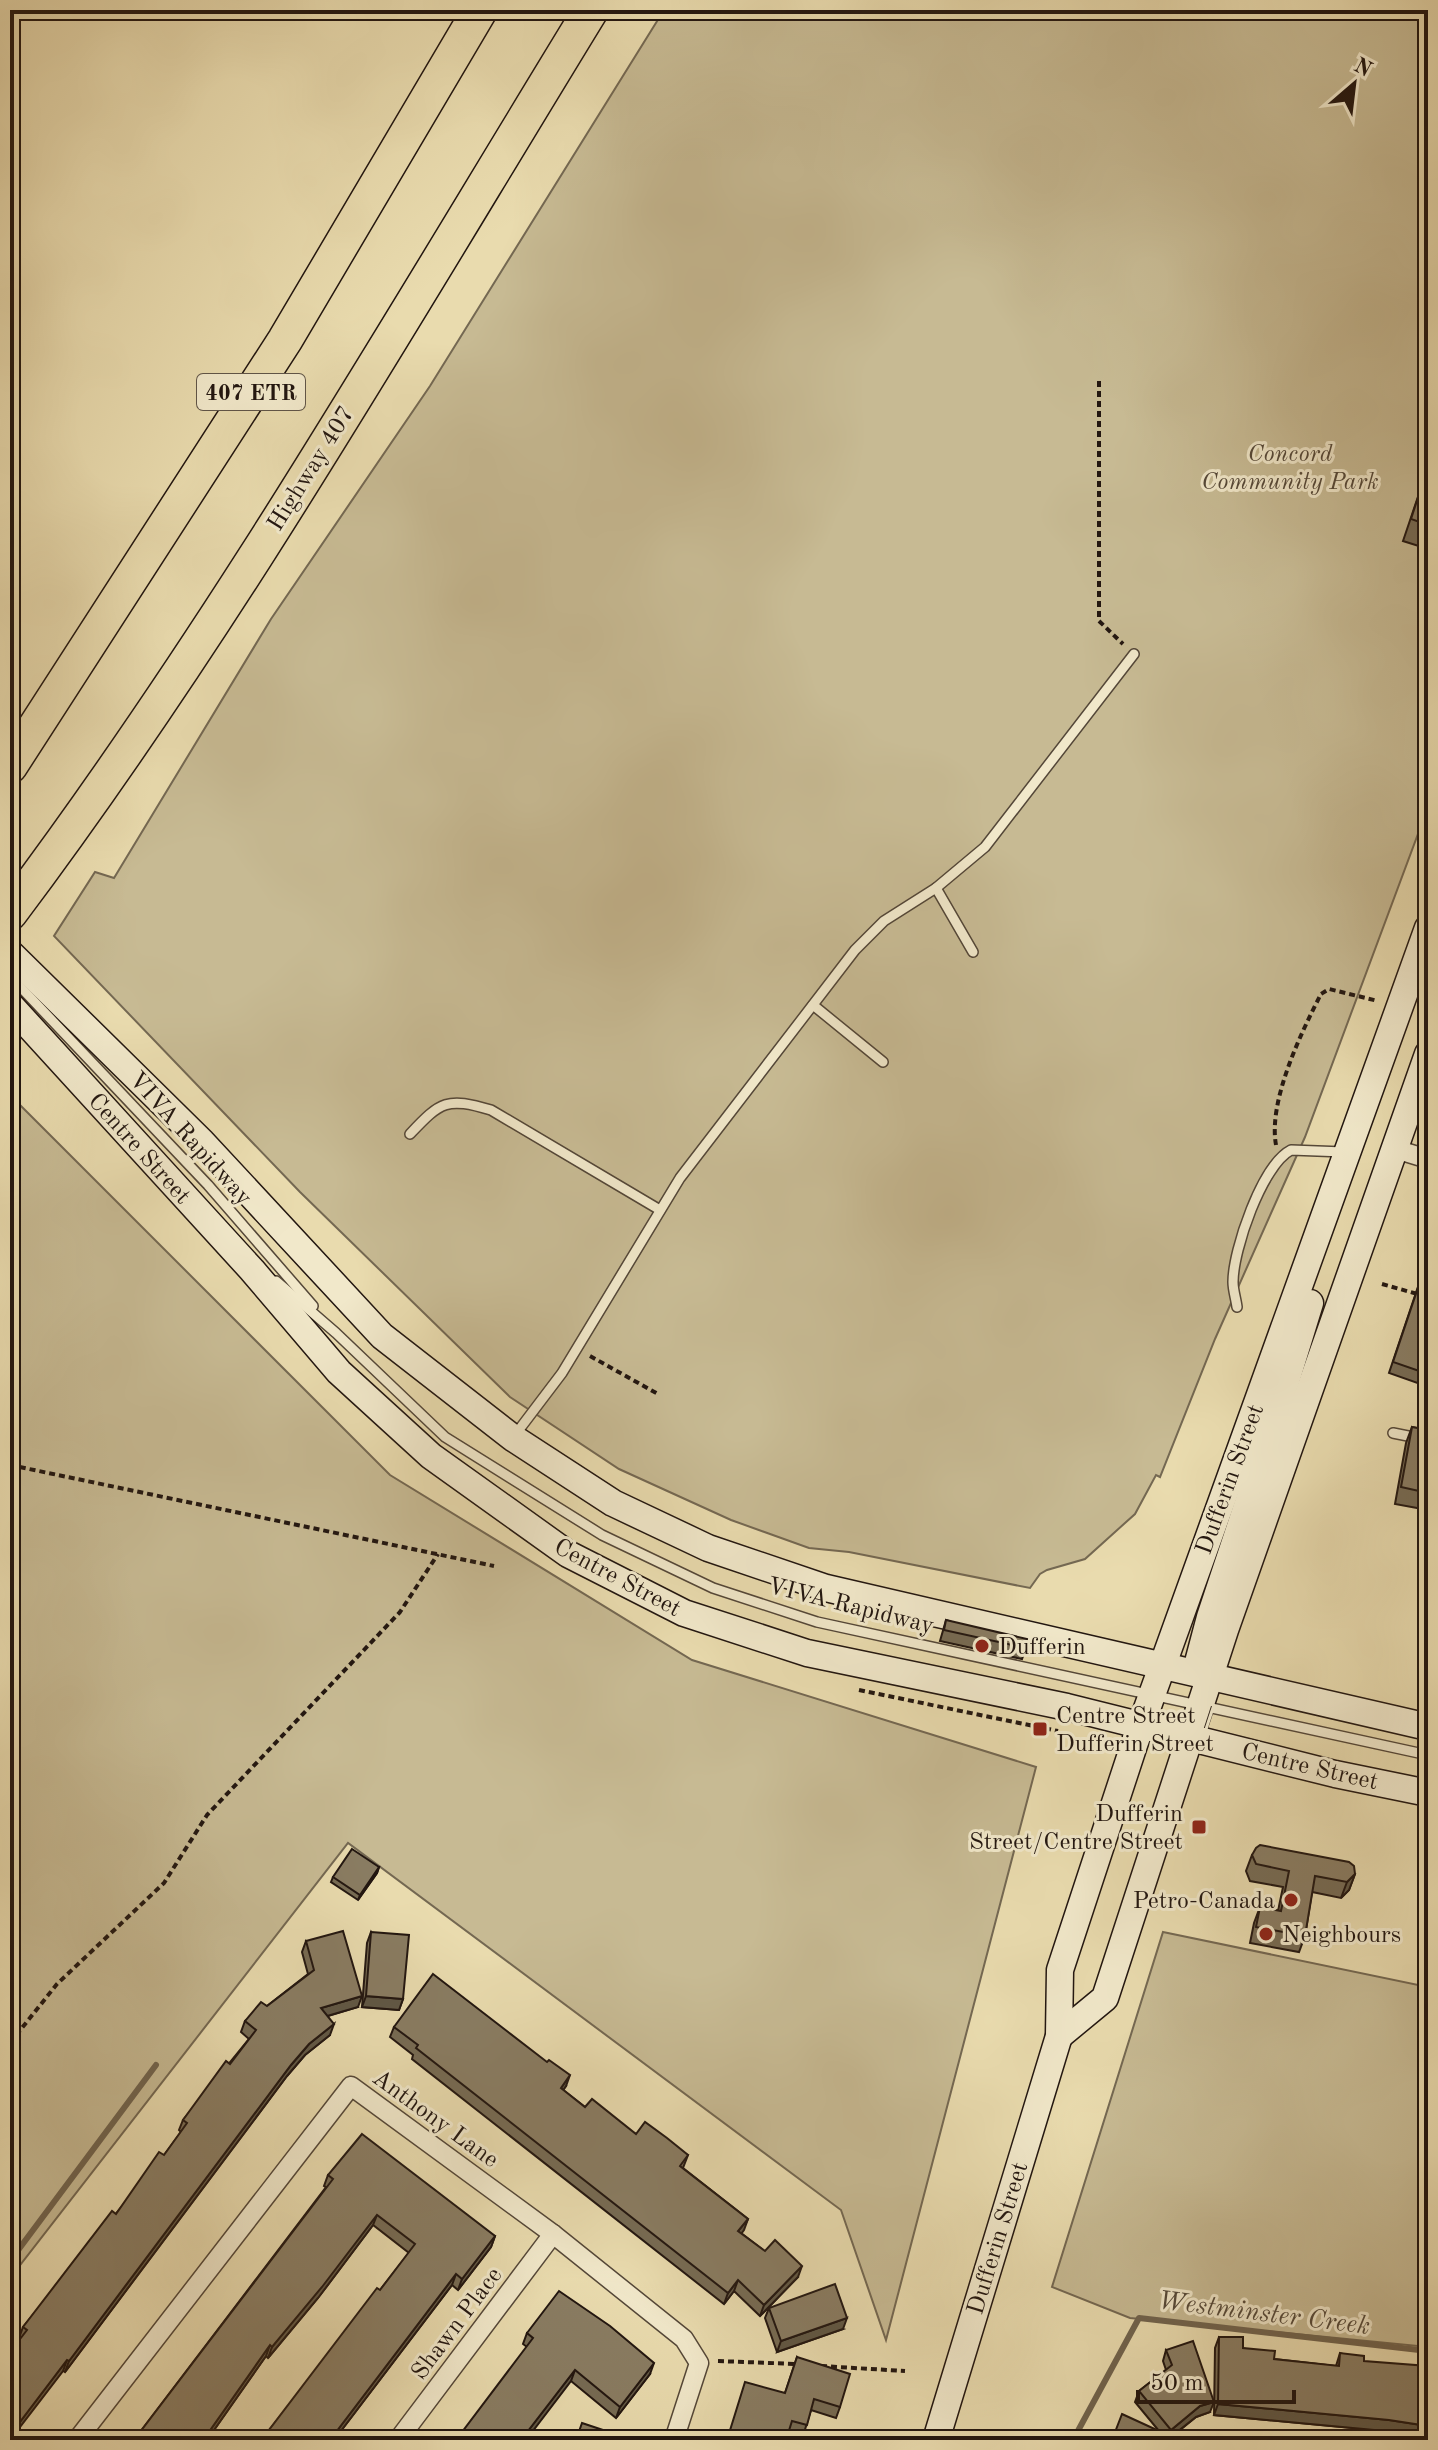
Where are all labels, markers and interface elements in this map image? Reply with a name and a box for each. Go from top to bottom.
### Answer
north arrow [1314,44,1394,124]
text: N [1350,54,1375,82]
road number: 407 ETR [197,374,305,410]
street label: Highway 407 [264,403,359,536]
park label: Concord Community Park [1201,443,1379,495]
street label: VIVA Rapidway [124,1068,256,1211]
street label: Centre Street [83,1089,194,1209]
street label: Dufferin Street [1193,1401,1269,1558]
street label: Centre Street [550,1535,684,1622]
street label: VIVA Rapidway [765,1575,936,1639]
place label: Dufferin [998,1636,1086,1660]
marker: Dufferin [973,1637,991,1655]
place label: Centre Street / Dufferin Street [1056,1705,1214,1757]
marker: Centre Street / Dufferin Street [1031,1720,1049,1738]
street label: Centre Street [1239,1741,1380,1795]
place label: Dufferin Street/Centre Street [969,1803,1183,1855]
marker: Dufferin Street/Centre Street [1190,1818,1208,1836]
place label: Petro-Canada [1133,1890,1275,1914]
marker: Petro-Canada [1282,1891,1300,1909]
place label: Neighbours [1282,1924,1401,1948]
marker: Neighbours [1257,1925,1275,1943]
street label: Anthony Lane [367,2066,502,2173]
street label: Dufferin Street [964,2160,1033,2318]
street label: Shawn Place [408,2264,507,2385]
water label: Westminster Creek [1156,2288,1371,2340]
scale bar [1138,2354,1294,2404]
text: 50 m [1150,2372,1204,2396]

